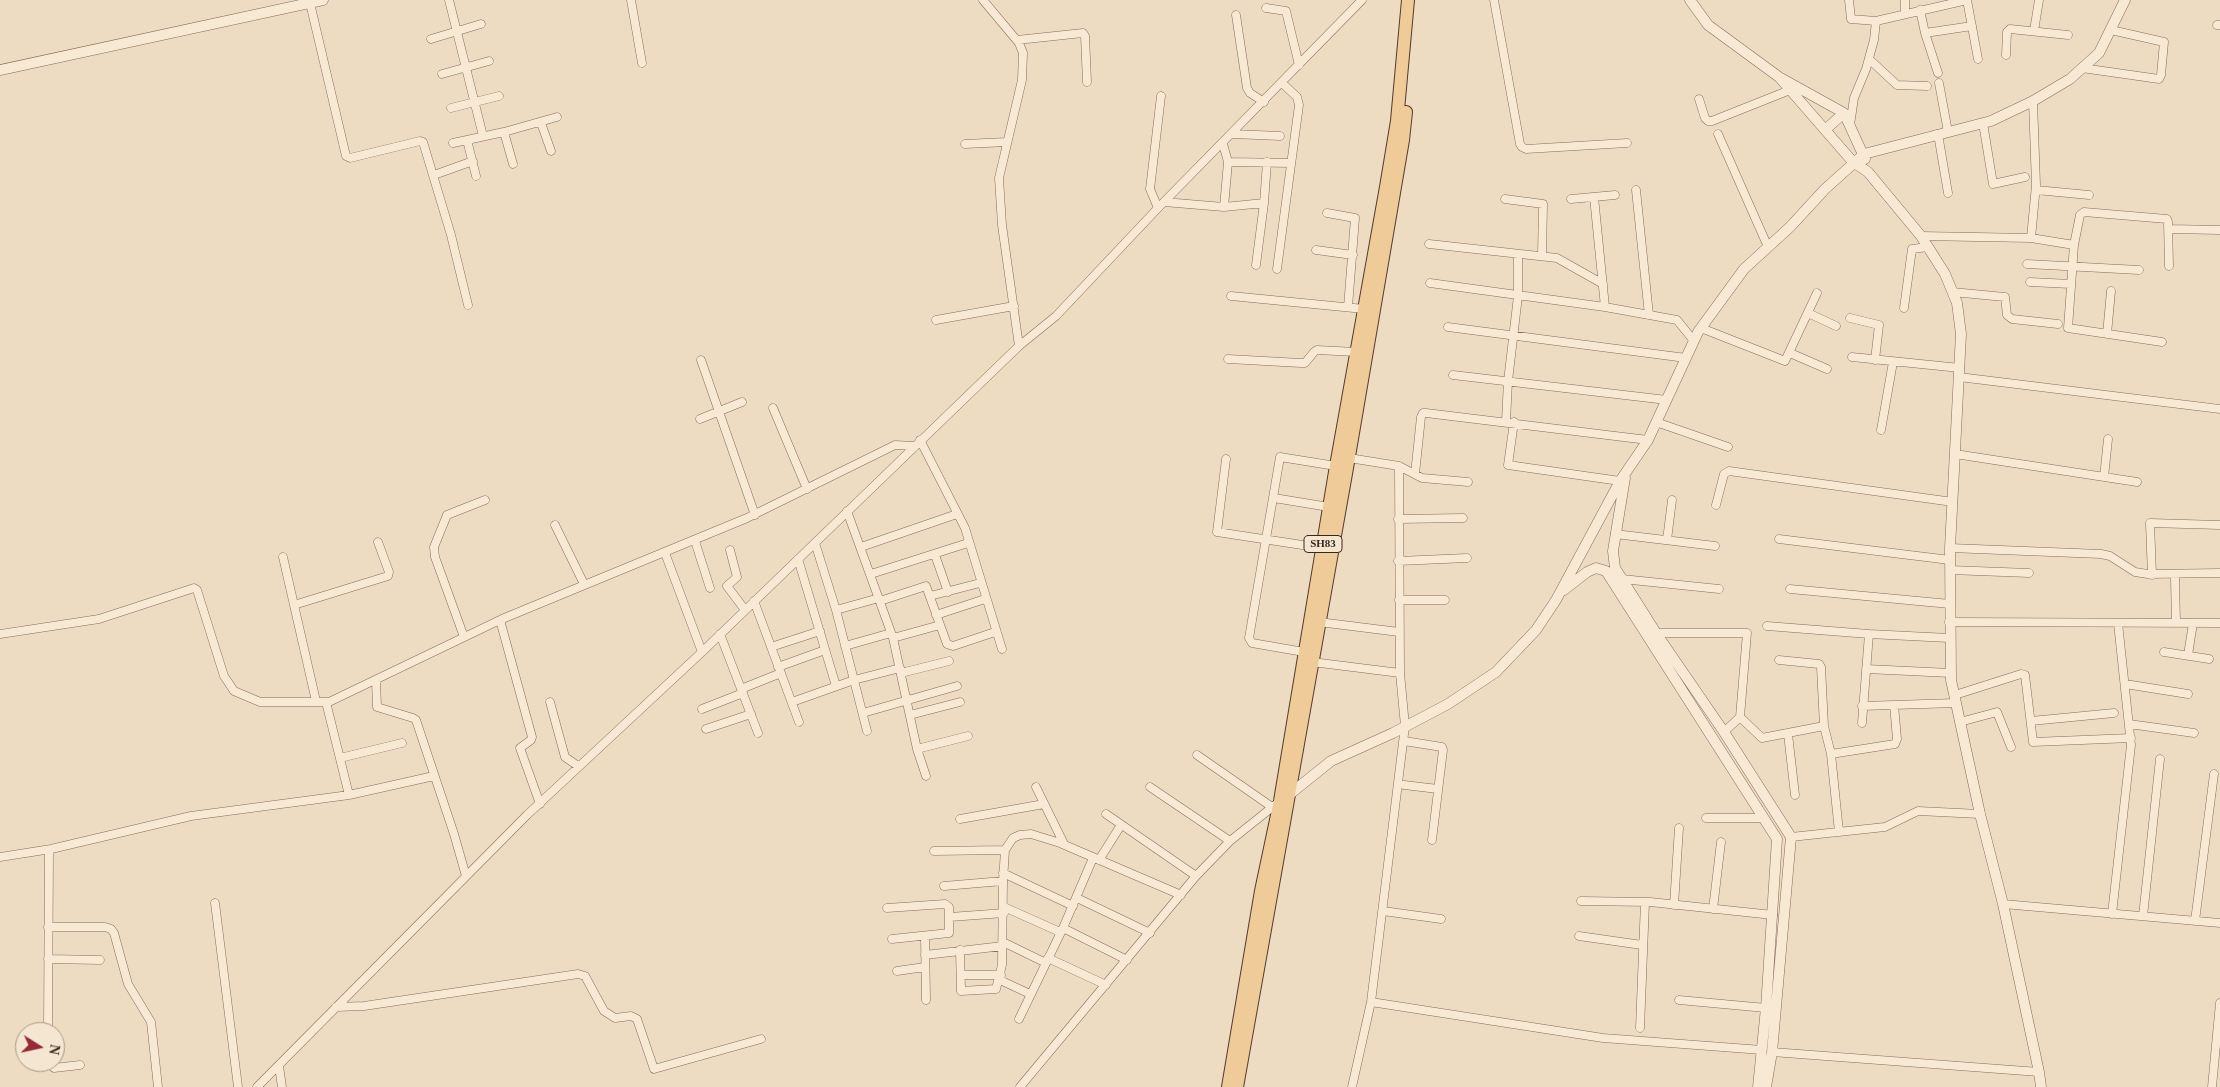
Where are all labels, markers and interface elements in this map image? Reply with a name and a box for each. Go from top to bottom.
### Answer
road number: SH83 [1304,536,1342,552]
north arrow [15,1022,65,1072]
text: N [46,1043,63,1056]

